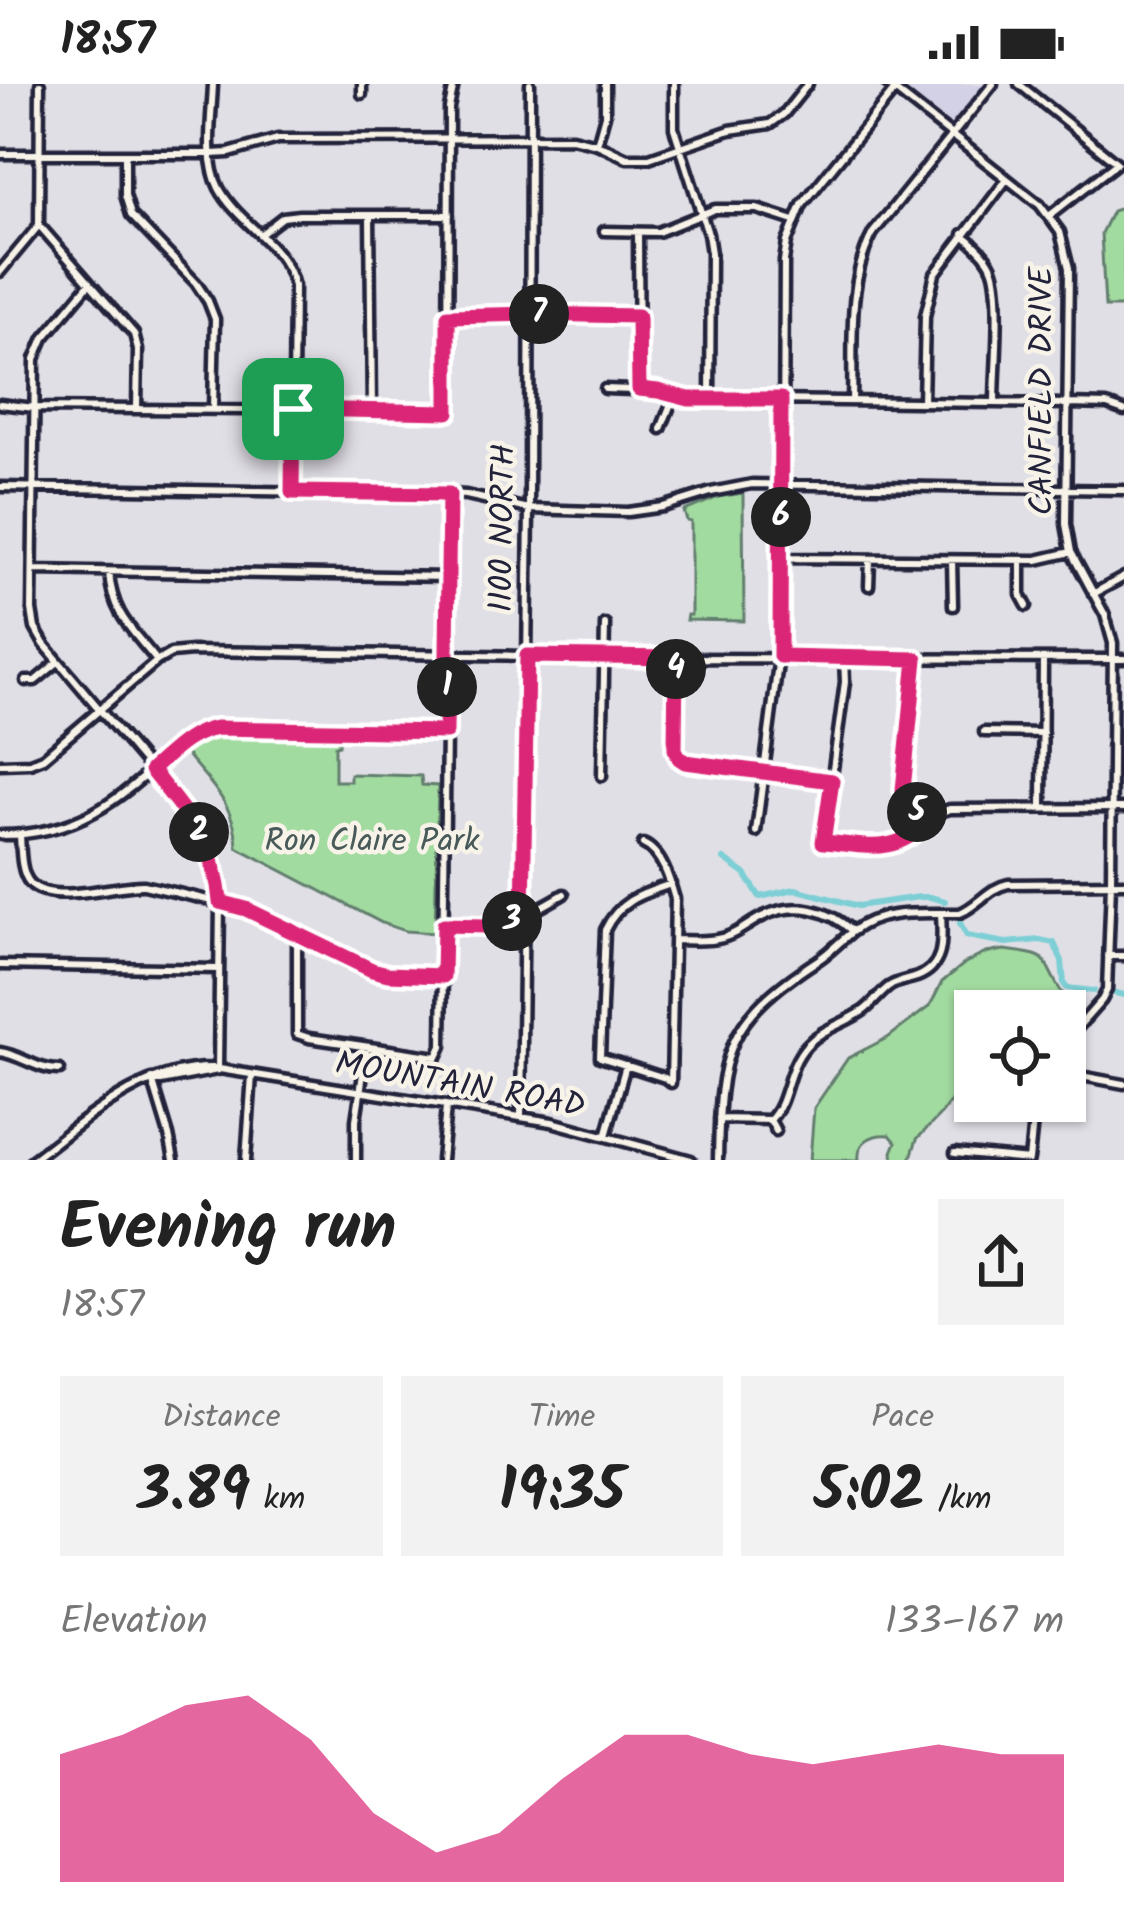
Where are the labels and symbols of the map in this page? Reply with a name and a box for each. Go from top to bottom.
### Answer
street label: CANFIELD DRIVE [1017,266,1070,516]
pin: 7 [509,284,569,344]
pin [242,358,344,460]
street label: 1100 NORTH [476,443,532,613]
pin: 6 [751,487,811,547]
pin: 4 [646,639,706,699]
pin: 1 [417,657,477,717]
pin: 5 [887,782,947,842]
pin: 2 [169,802,229,862]
park label: Ron Claire Park [264,816,480,869]
pin: 3 [482,891,542,951]
street label: MOUNTAIN ROAD [331,1038,589,1134]

